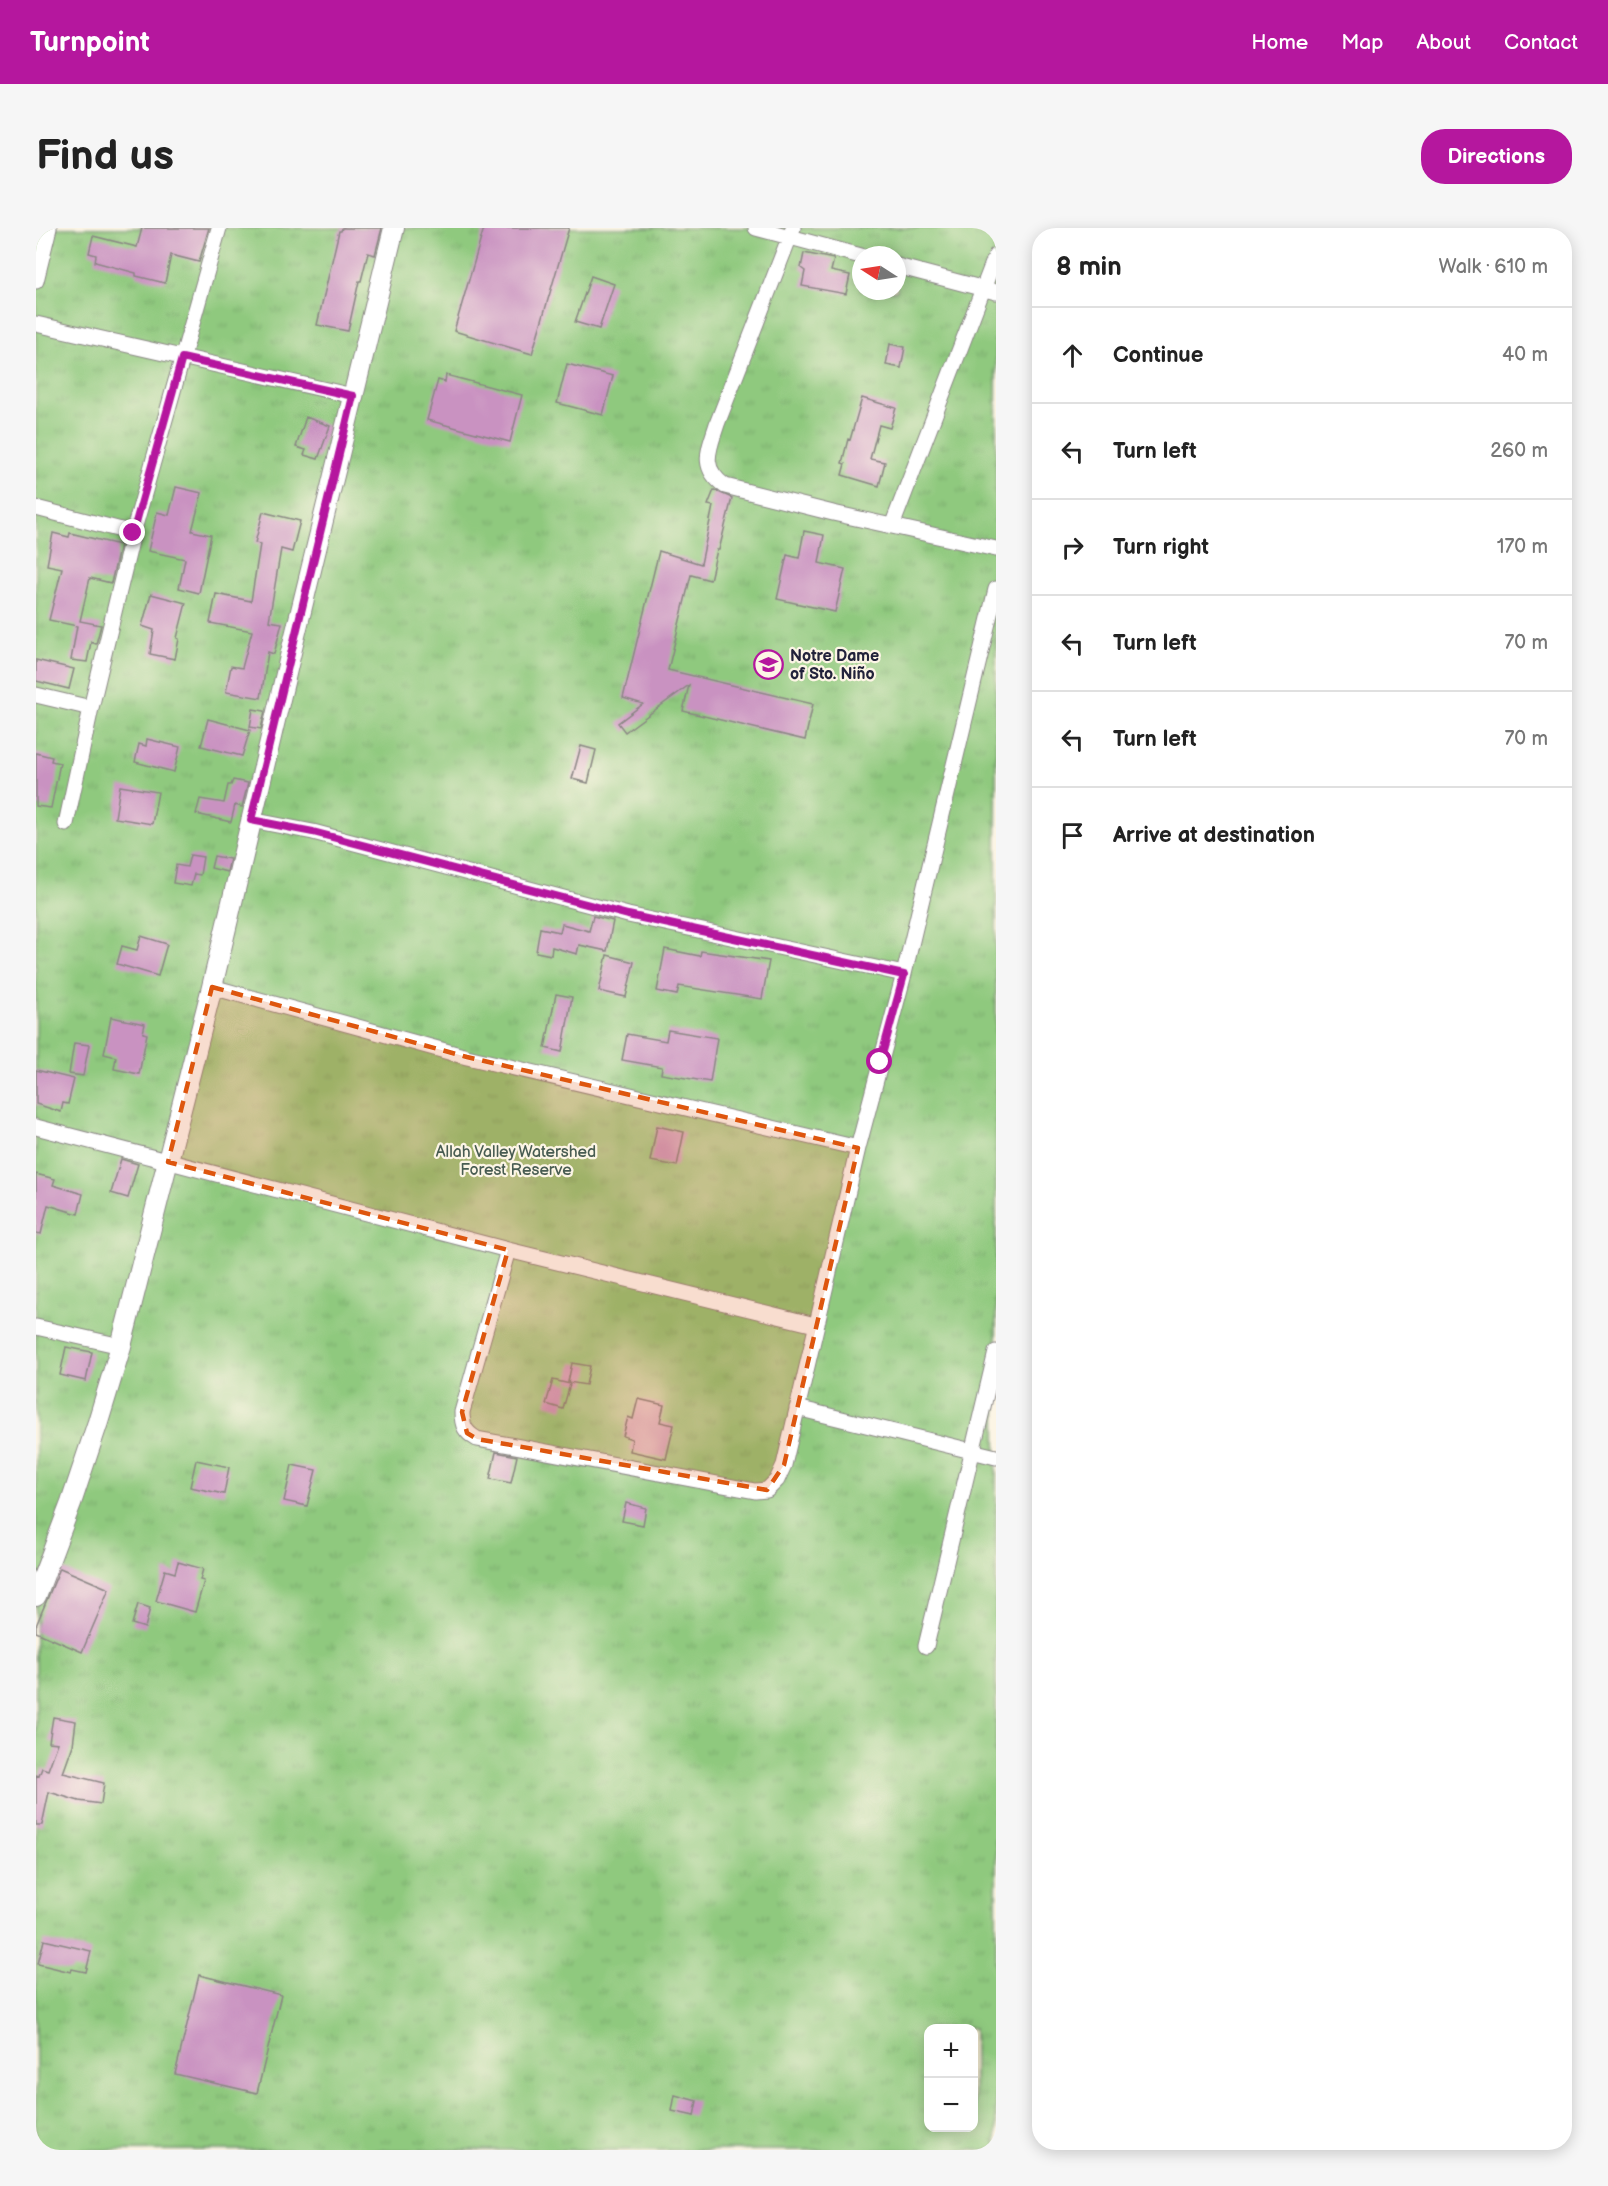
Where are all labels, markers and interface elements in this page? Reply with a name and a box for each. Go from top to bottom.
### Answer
text: Turnpoint [30,26,150,59]
text: Home [1251,30,1308,55]
text: Map [1341,30,1383,55]
text: About [1416,30,1471,55]
text: Contact [1504,30,1578,55]
button: Directions [1421,129,1572,184]
text: Find us [36,131,174,182]
north arrow [852,246,906,300]
text: 8 min [1056,252,1122,283]
text: Walk · 610 m [1439,255,1548,279]
icon: ahead [1056,339,1089,372]
text: Continue [1113,342,1203,369]
text: 40 m [1502,343,1548,367]
icon: left [1056,435,1089,468]
text: Turn left [1113,438,1197,465]
text: 260 m [1490,439,1548,463]
route end [119,519,145,545]
icon: right [1056,531,1089,564]
text: Turn right [1113,534,1209,561]
text: 170 m [1497,535,1548,559]
icon: left [1056,627,1089,660]
text: Turn left [1113,630,1197,657]
text: 70 m [1504,631,1548,655]
place label: Notre Dame of Sto. Niño [790,647,879,684]
school or university icon: Notre Dame of Sto. Niño [753,648,785,680]
icon: left [1056,723,1089,756]
text: Turn left [1113,726,1197,753]
text: 70 m [1504,727,1548,751]
icon: arrive [1056,819,1089,852]
text: Arrive at destination [1113,822,1315,849]
route start [866,1048,892,1074]
park label: Allah Valley Watershed Forest Reserve [436,1143,596,1180]
map controls [924,2024,978,2132]
button: + [924,2024,978,2078]
button: − [924,2078,978,2132]

